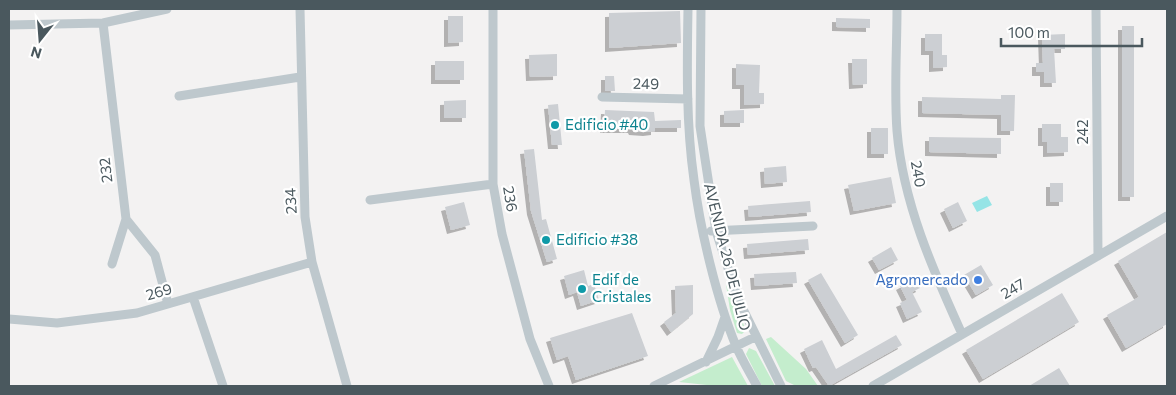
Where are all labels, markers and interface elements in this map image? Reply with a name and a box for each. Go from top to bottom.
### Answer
north arrow [15,15,65,65]
scale bar [1001,15,1142,47]
text: 100 m [1008,23,1050,41]
text: N [29,43,44,63]
street label: 249 [633,74,659,92]
place label: Edificio #40 [565,115,648,133]
marker: Edificio #40 [549,119,561,131]
street label: 242 [1073,119,1091,145]
street label: 232 [95,157,115,184]
street label: 240 [908,159,930,189]
street label: AVENIDA 26 DE JULIO [701,181,755,332]
street label: 236 [500,185,522,213]
street label: 234 [280,188,300,214]
place label: Edificio #38 [556,230,638,248]
marker: Edificio #38 [540,234,552,246]
place label: Edif de Cristales [592,270,652,305]
place label: Agromercado [876,270,968,288]
marker: Agromercado [972,274,984,286]
street label: 247 [997,274,1028,302]
street label: 269 [144,279,174,303]
marker: Edif de Cristales [576,283,588,295]

